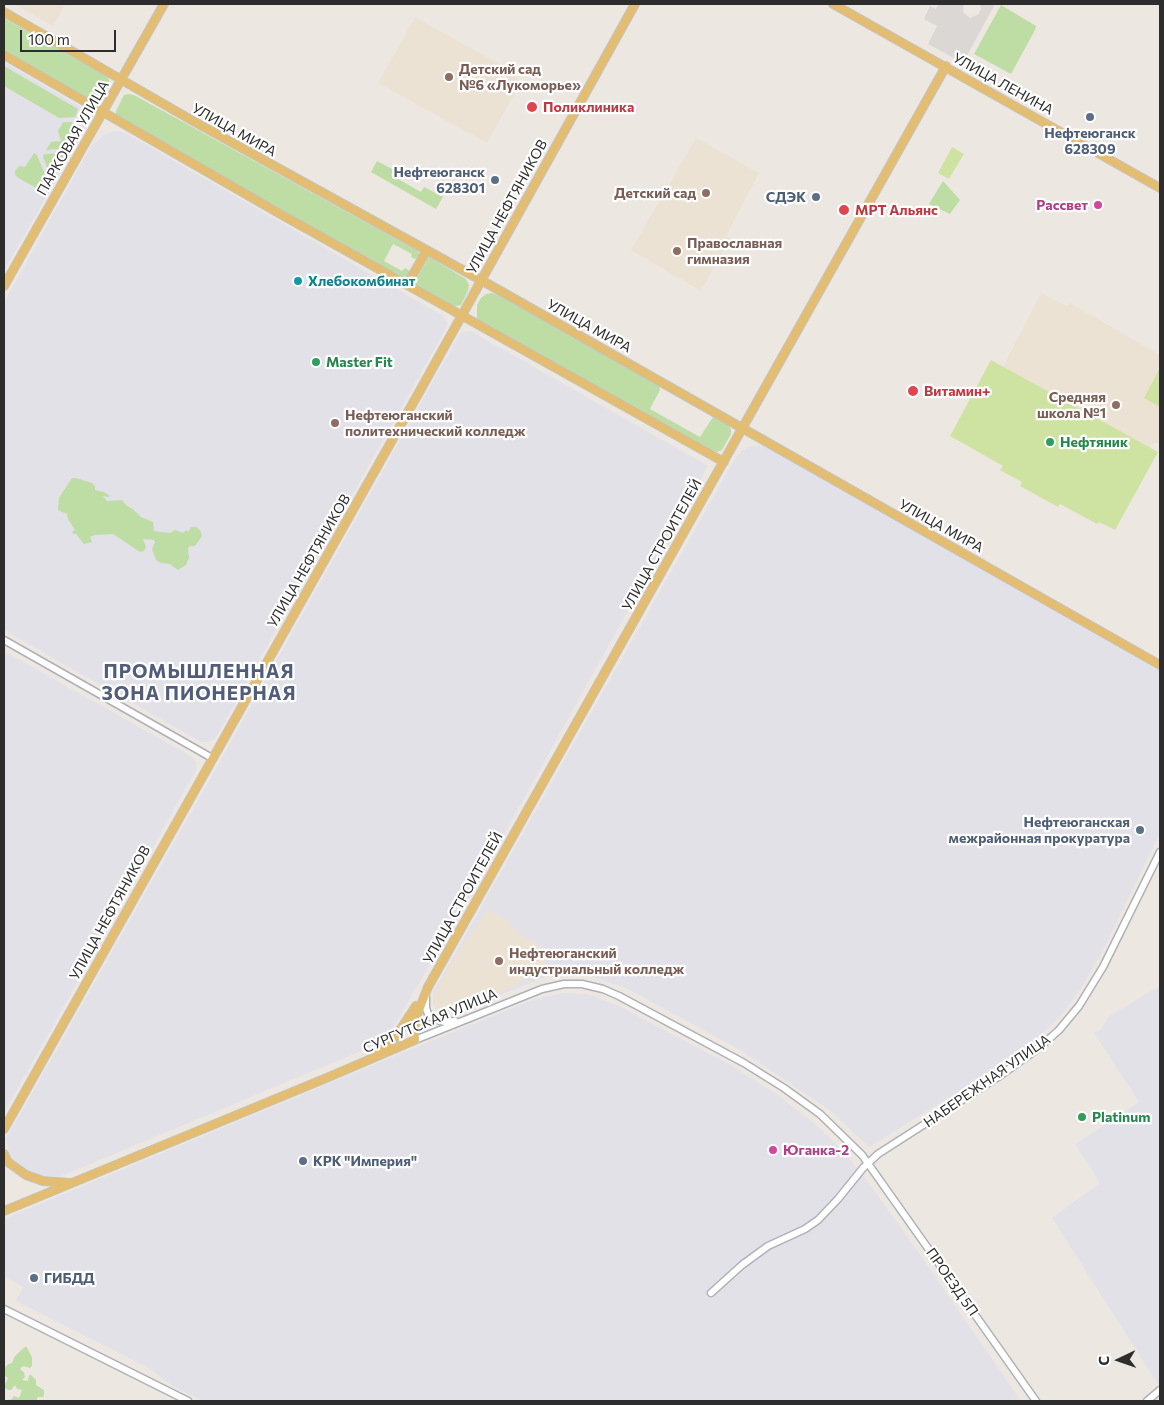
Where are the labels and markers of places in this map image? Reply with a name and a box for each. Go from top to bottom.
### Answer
place label: Детский сад №6 «Лукоморье» [459,61,581,94]
marker: Детский сад №6 «Лукоморье» [443,71,455,83]
place label: Поликлиника [543,99,634,115]
marker: Поликлиника [525,100,539,114]
marker: Нефтеюганск 628309 [1084,111,1096,123]
place label: Нефтеюганск 628309 [1044,125,1136,158]
place label: Нефтеюганск 628301 [394,164,485,196]
marker: Нефтеюганск 628301 [489,174,501,186]
place label: Детский сад [614,185,696,201]
marker: Детский сад [700,187,712,199]
place label: СДЭК [766,189,806,205]
marker: СДЭК [810,191,822,203]
place label: Рассвет [1036,197,1088,213]
marker: Рассвет [1092,199,1104,211]
place label: МРТ Альянс [855,202,938,218]
marker: МРТ Альянс [837,203,851,217]
place label: Православная гимназия [687,235,782,268]
marker: Православная гимназия [671,245,683,257]
place label: Хлебокомбинат [308,273,415,289]
marker: Хлебокомбинат [292,275,304,287]
place label: Master Fit [326,354,393,370]
marker: Master Fit [310,356,322,368]
place label: Витамин+ [924,383,990,399]
marker: Витамин+ [906,384,920,398]
place label: Средняя школа №1 [1037,389,1106,422]
marker: Средняя школа №1 [1110,399,1122,411]
place label: Нефтеюганский политехнический колледж [345,407,526,440]
marker: Нефтеюганский политехнический колледж [329,417,341,429]
place label: Нефтяник [1060,434,1128,450]
marker: Нефтяник [1044,436,1056,448]
place label: Нефтеюганская межрайонная прокуратура [949,814,1130,846]
marker: Нефтеюганская межрайонная прокуратура [1134,824,1146,836]
place label: Нефтеюганский индустриальный колледж [509,945,684,978]
marker: Нефтеюганский индустриальный колледж [493,955,505,967]
place label: Platinum [1092,1109,1150,1125]
marker: Platinum [1076,1111,1088,1123]
place label: Юганка-2 [783,1142,849,1158]
marker: Юганка-2 [767,1144,779,1156]
place label: КРК "Империя" [313,1153,417,1169]
marker: КРК "Империя" [297,1155,309,1167]
place label: ГИБДД [44,1270,95,1286]
marker: ГИБДД [28,1272,40,1284]

